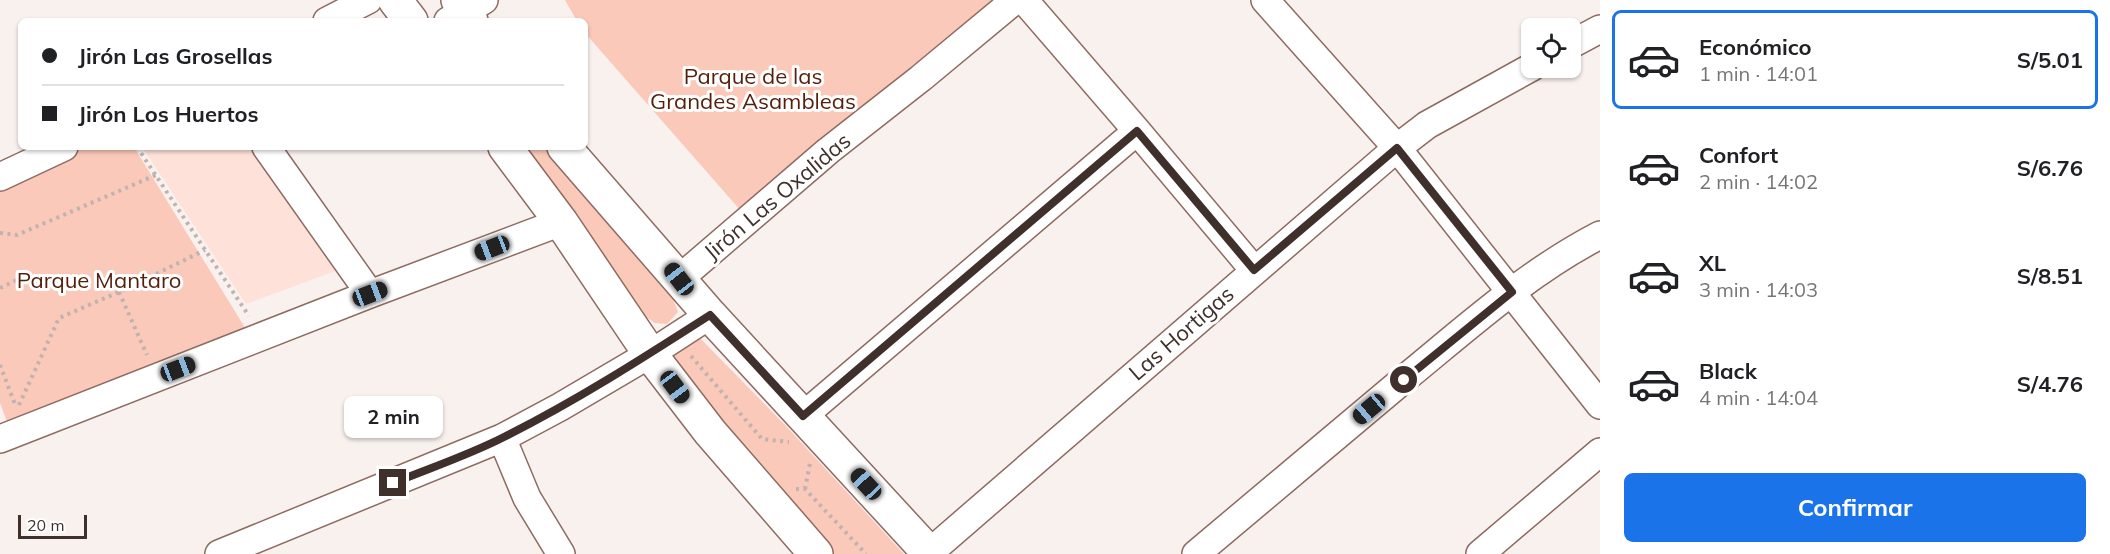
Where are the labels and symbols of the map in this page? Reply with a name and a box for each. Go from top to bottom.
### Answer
park label: Parque de las Grandes Asambleas [650,62,856,115]
street label: Jirón Las Oxalidas [698,126,856,266]
car [472,233,512,263]
car [661,259,697,299]
park label: Parque Mantaro [17,266,181,294]
car [350,279,390,309]
street label: Las Hortigas [1123,280,1239,386]
car [158,354,198,384]
route start [1390,366,1417,393]
car [657,367,693,407]
car [1349,391,1389,427]
callout: 2 min [344,396,442,438]
car [847,465,885,503]
route end [379,469,406,496]
scale bar [18,512,87,540]

